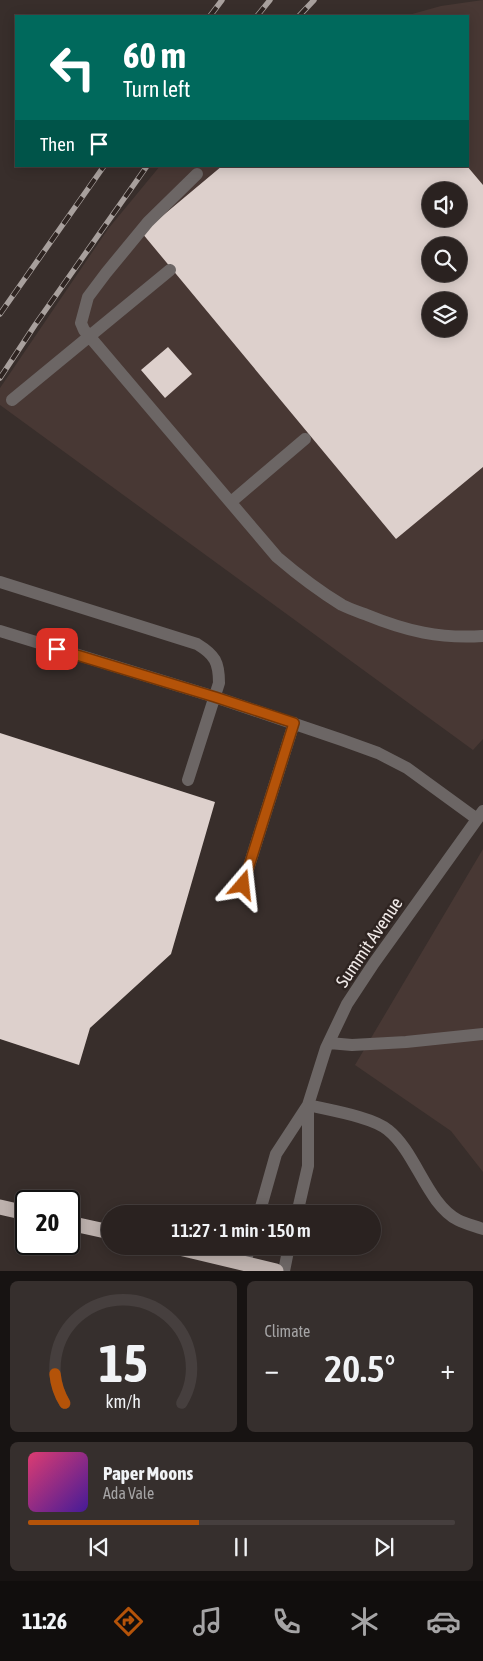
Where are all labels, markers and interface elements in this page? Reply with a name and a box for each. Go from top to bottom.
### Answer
icon: left [40,35,105,100]
text: 60 m [123,35,186,75]
text: Turn left [123,76,190,102]
icon: arrive [85,130,113,158]
text: Then [40,133,75,155]
map controls [422,182,467,337]
button: sound [422,182,467,227]
button: search [422,237,467,282]
button: layers [422,292,467,337]
pin [36,628,78,670]
icon: arrive [43,635,71,663]
position arrow [216,858,268,910]
street label: Summit Avenue [331,893,407,991]
speed limit sign: 20 [15,1190,80,1255]
text: 11:27 · 1 min · 150 m [171,1219,311,1241]
text: Climate [265,1322,310,1340]
text: 15 [99,1333,148,1393]
text: 20.5° [324,1347,395,1390]
text: − [265,1353,279,1385]
text: + [440,1353,455,1385]
text: km/h [106,1391,141,1412]
text: Paper Moons [103,1462,193,1484]
text: Ada Vale [103,1484,154,1502]
icon: previous [85,1533,113,1561]
icon: pause [227,1533,255,1561]
icon: next [370,1533,398,1561]
icon: directions [111,1604,146,1639]
icon: music [190,1604,225,1639]
icon: phone [269,1604,304,1639]
icon: climate [347,1604,382,1639]
icon: car [426,1604,461,1639]
text: 11:26 [22,1608,67,1634]

